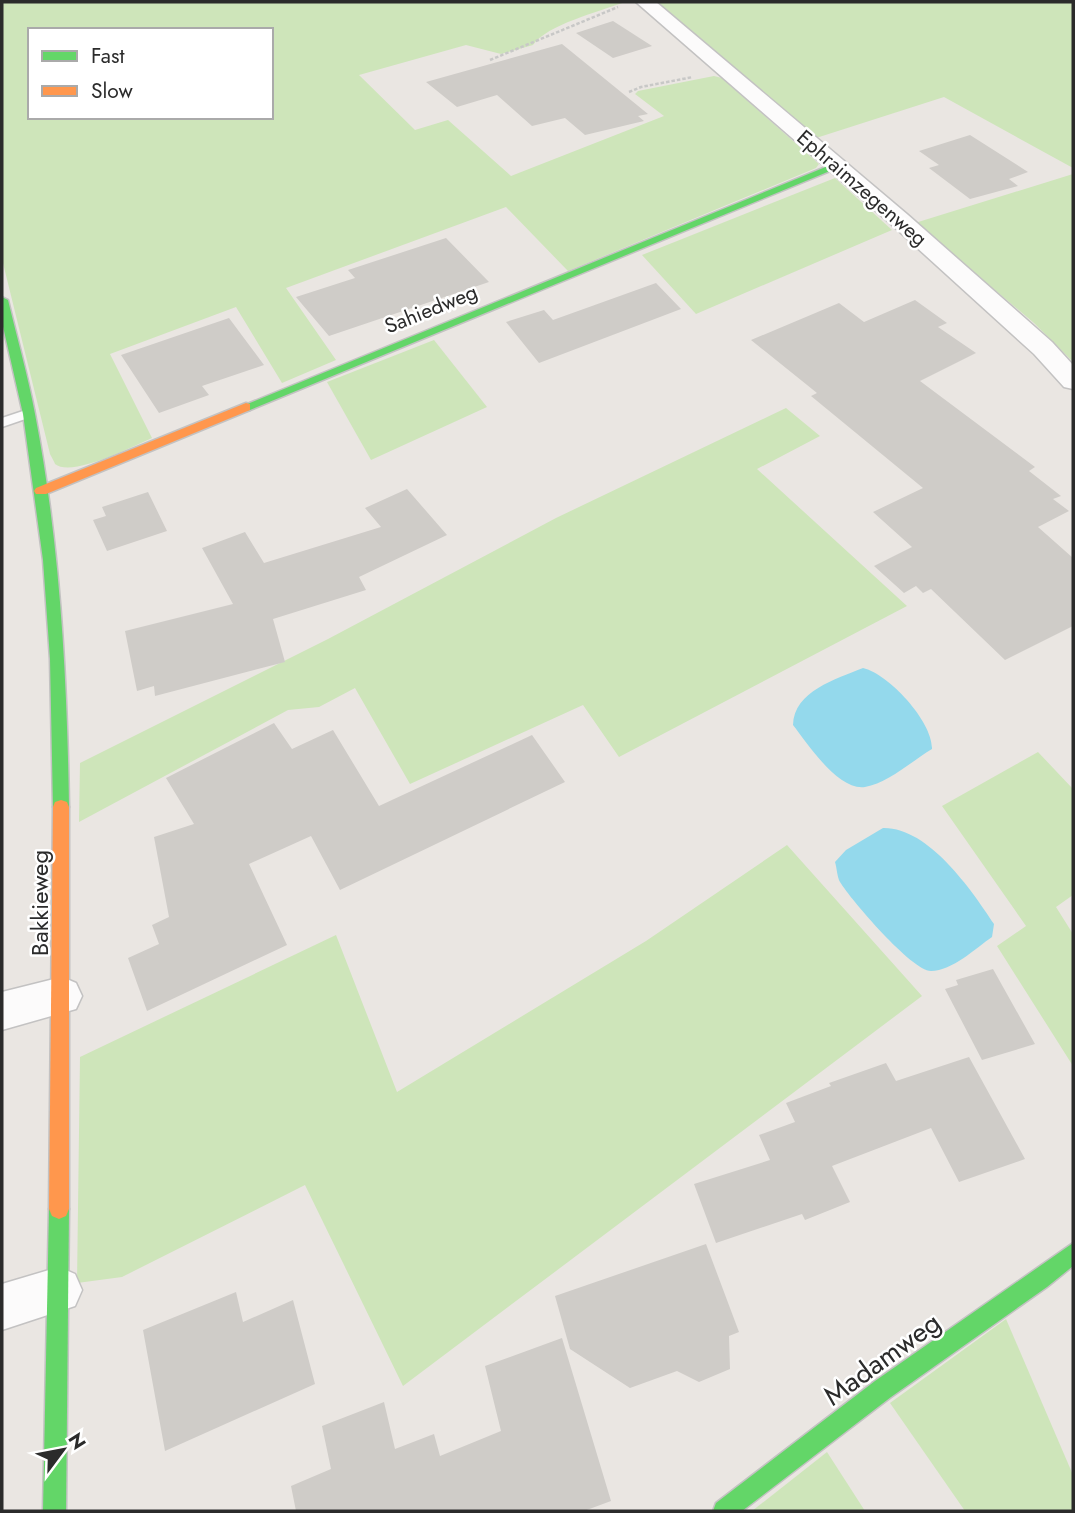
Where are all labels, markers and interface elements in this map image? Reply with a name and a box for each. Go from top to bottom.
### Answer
legend [28,28,273,119]
text: Fast [91,41,124,71]
text: Slow [91,76,133,106]
street label: Ephraimzegenweg [790,123,934,253]
street label: Sahiedweg [380,277,482,341]
street label: Bakkieweg [22,850,57,956]
street label: Madamweg [815,1302,949,1416]
north arrow [28,1415,98,1485]
text: N [62,1428,92,1455]

